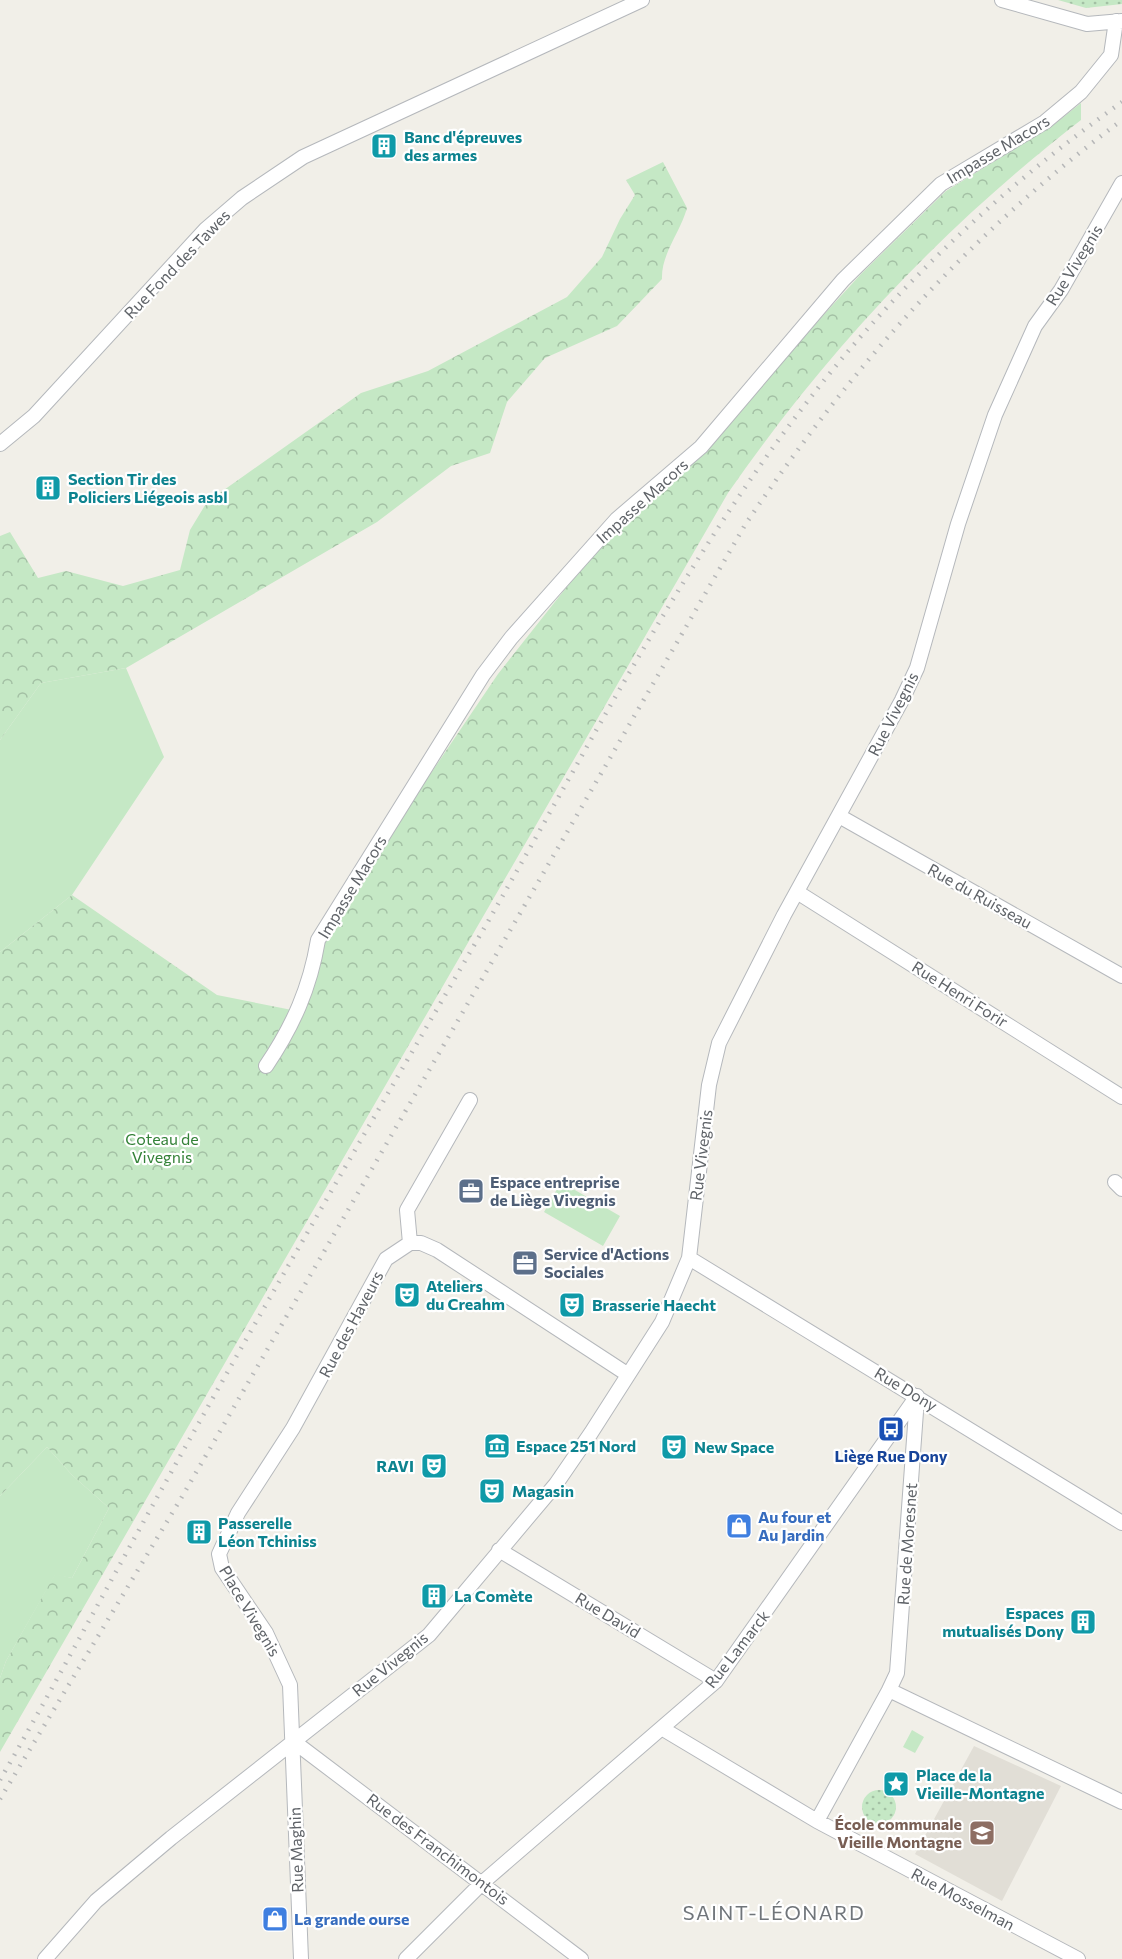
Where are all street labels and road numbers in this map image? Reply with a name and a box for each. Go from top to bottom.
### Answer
street label: Impasse Macors [943,110,1053,187]
street label: Rue Fond des Tawes [120,205,234,322]
street label: Rue Vivegnis [1041,221,1106,309]
street label: Impasse Macors [592,455,691,547]
street label: Rue Vivegnis [863,669,922,759]
street label: Impasse Macors [313,832,390,942]
street label: Rue du Ruisseau [925,859,1036,932]
street label: Rue Henri Forir [909,956,1012,1031]
street label: Rue Vivegnis [685,1108,716,1202]
street label: Rue des Haveurs [314,1267,387,1380]
street label: Rue Dony [871,1362,941,1415]
street label: Rue de Moresnet [893,1482,920,1606]
street label: Place Vivegnis [216,1562,285,1660]
street label: Rue David [572,1588,644,1641]
street label: Rue Lamarck [700,1606,773,1691]
street label: Rue Vivegnis [348,1627,431,1700]
street label: Rue des Franchimontois [363,1789,513,1908]
street label: Rue Maghin [285,1807,306,1893]
street label: Rue Mosselman [908,1863,1018,1934]

